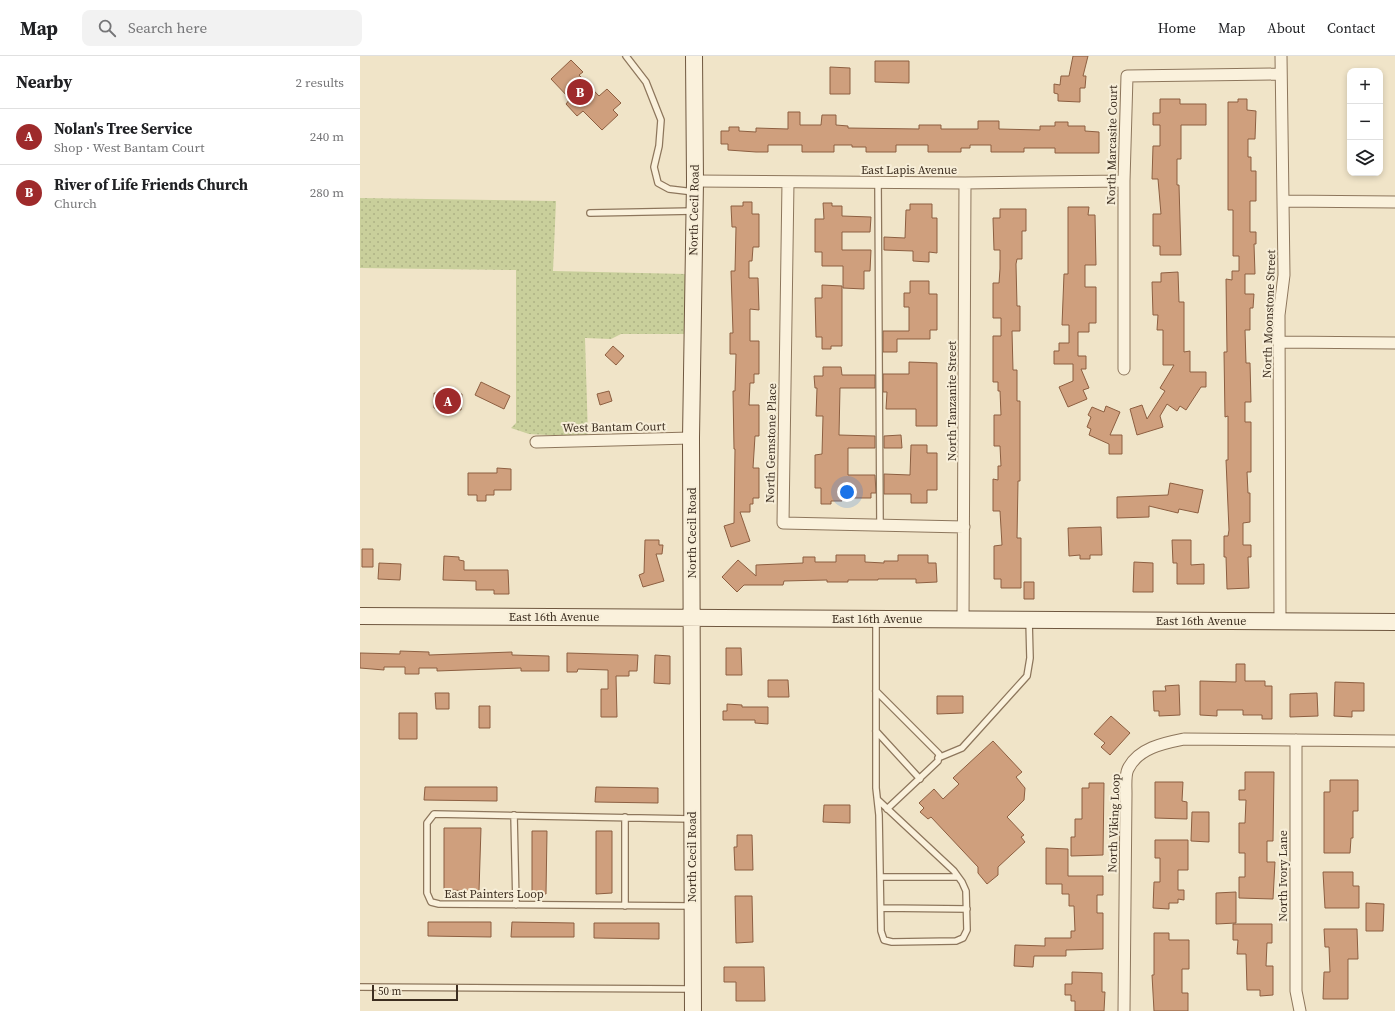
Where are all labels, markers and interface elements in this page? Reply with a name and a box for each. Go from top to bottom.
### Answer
search box [82,10,362,46]
text: Map [20,15,58,41]
icon: search [96,17,118,39]
text: Search here [128,17,207,38]
text: Home [1158,18,1196,38]
text: Map [1218,18,1245,38]
text: About [1267,18,1305,38]
text: Contact [1327,18,1375,38]
map controls [1347,68,1383,176]
button: + [1347,68,1383,104]
text: Nearby [16,70,72,94]
text: 2 results [296,74,344,91]
pin: B [567,77,593,107]
street label: North Marcasite Court [1103,85,1121,205]
button: − [1347,104,1383,140]
text: Nolan's Tree Service [54,118,192,139]
text: A [25,128,33,145]
text: 240 m [310,128,344,145]
text: Shop · West Bantam Court [54,139,204,156]
button: layers [1347,140,1383,176]
street label: East Lapis Avenue [861,162,957,178]
street label: North Cecil Road [685,164,703,256]
text: River of Life Friends Church [54,174,248,195]
text: B [25,184,33,201]
text: 280 m [310,184,344,201]
text: Church [54,195,97,212]
street label: North Moonstone Street [1259,249,1279,378]
street label: North Tanzanite Street [944,341,960,461]
street label: North Gemstone Place [762,383,780,503]
pin: A [435,386,461,416]
street label: West Bantam Court [562,418,666,436]
your location [837,482,857,502]
street label: North Cecil Road [684,487,700,579]
street label: East 16th Avenue [509,609,599,625]
street label: East 16th Avenue [832,611,922,627]
street label: East 16th Avenue [1156,613,1246,629]
street label: North Viking Loop [1104,773,1124,873]
street label: North Cecil Road [684,811,700,903]
street label: North Ivory Lane [1275,830,1291,922]
street label: East Painters Loop [444,886,544,902]
scale bar [372,983,458,1002]
text: 50 m [378,984,401,999]

